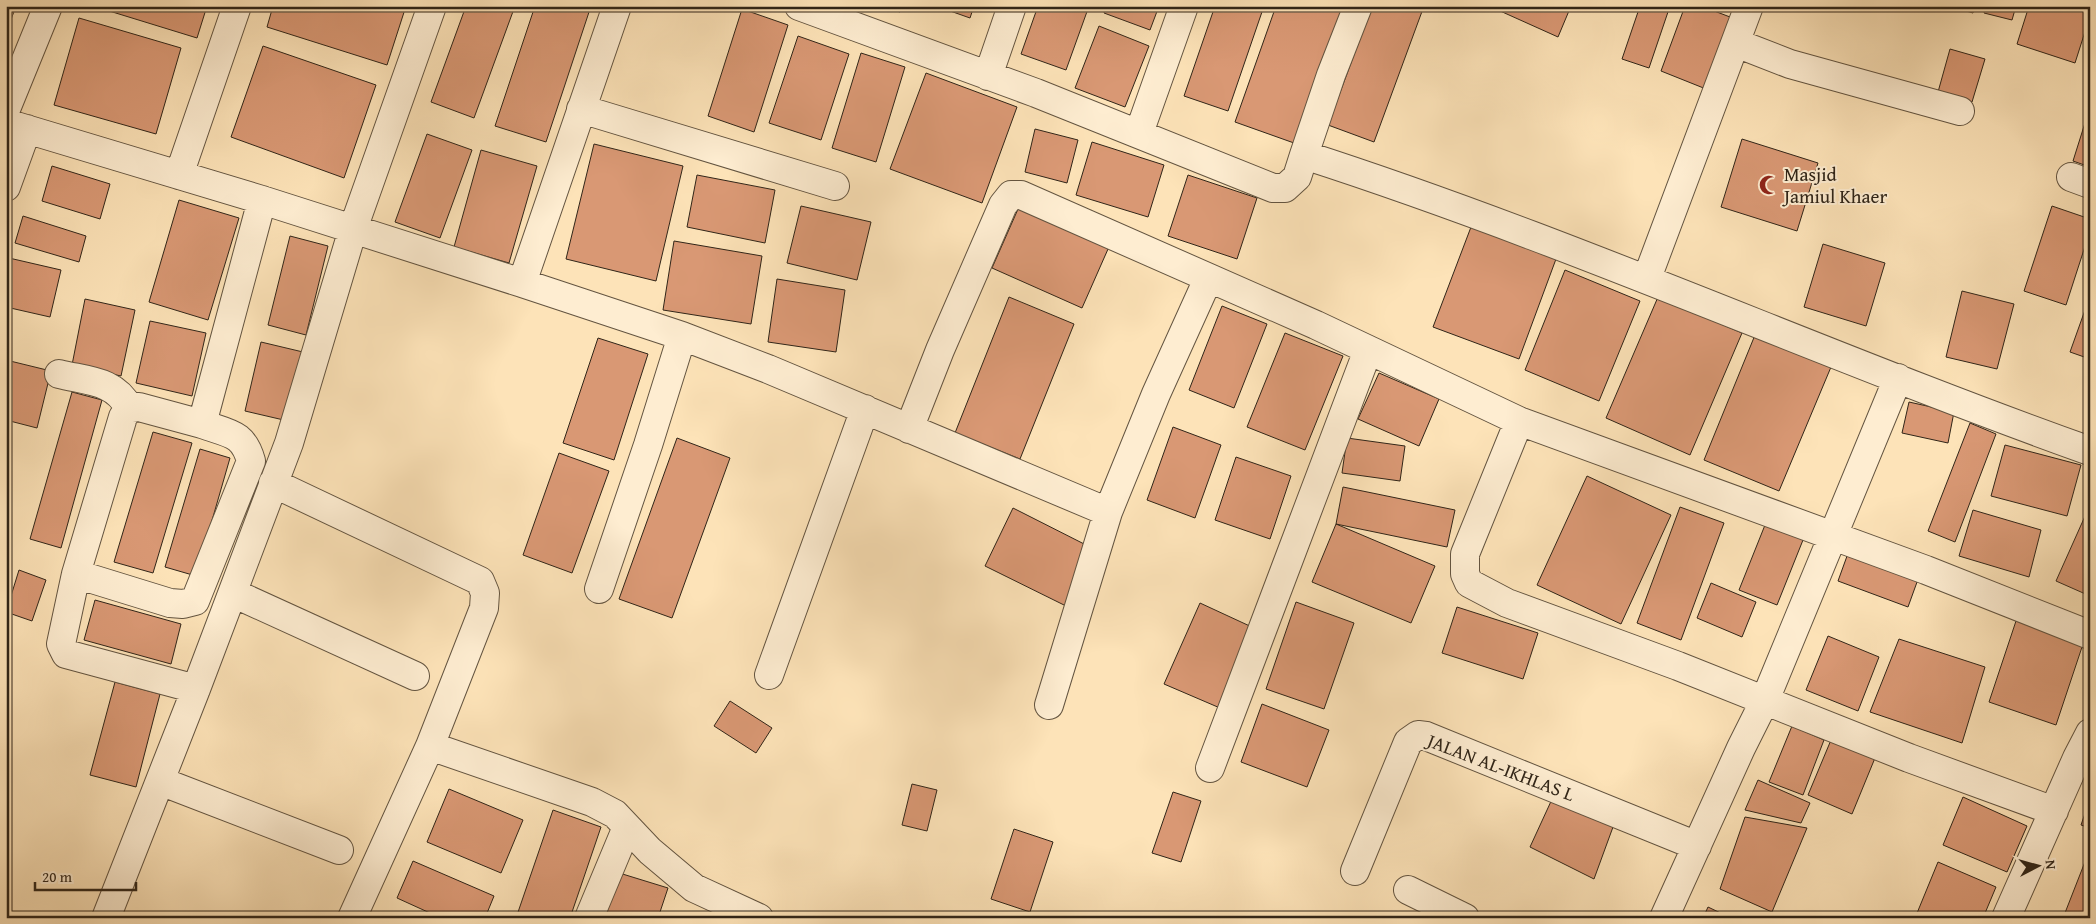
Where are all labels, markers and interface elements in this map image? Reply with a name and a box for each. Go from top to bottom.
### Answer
place label: Masjid Jamiul Khaer [1782,160,1887,210]
mosque icon: Masjid Jamiul Khaer [1758,174,1780,196]
street label: JALAN AL-IKHLAS L [1422,725,1579,808]
north arrow [2014,842,2064,892]
scale bar [35,859,136,891]
text: N [2040,859,2061,871]
text: 20 m [42,866,73,887]

